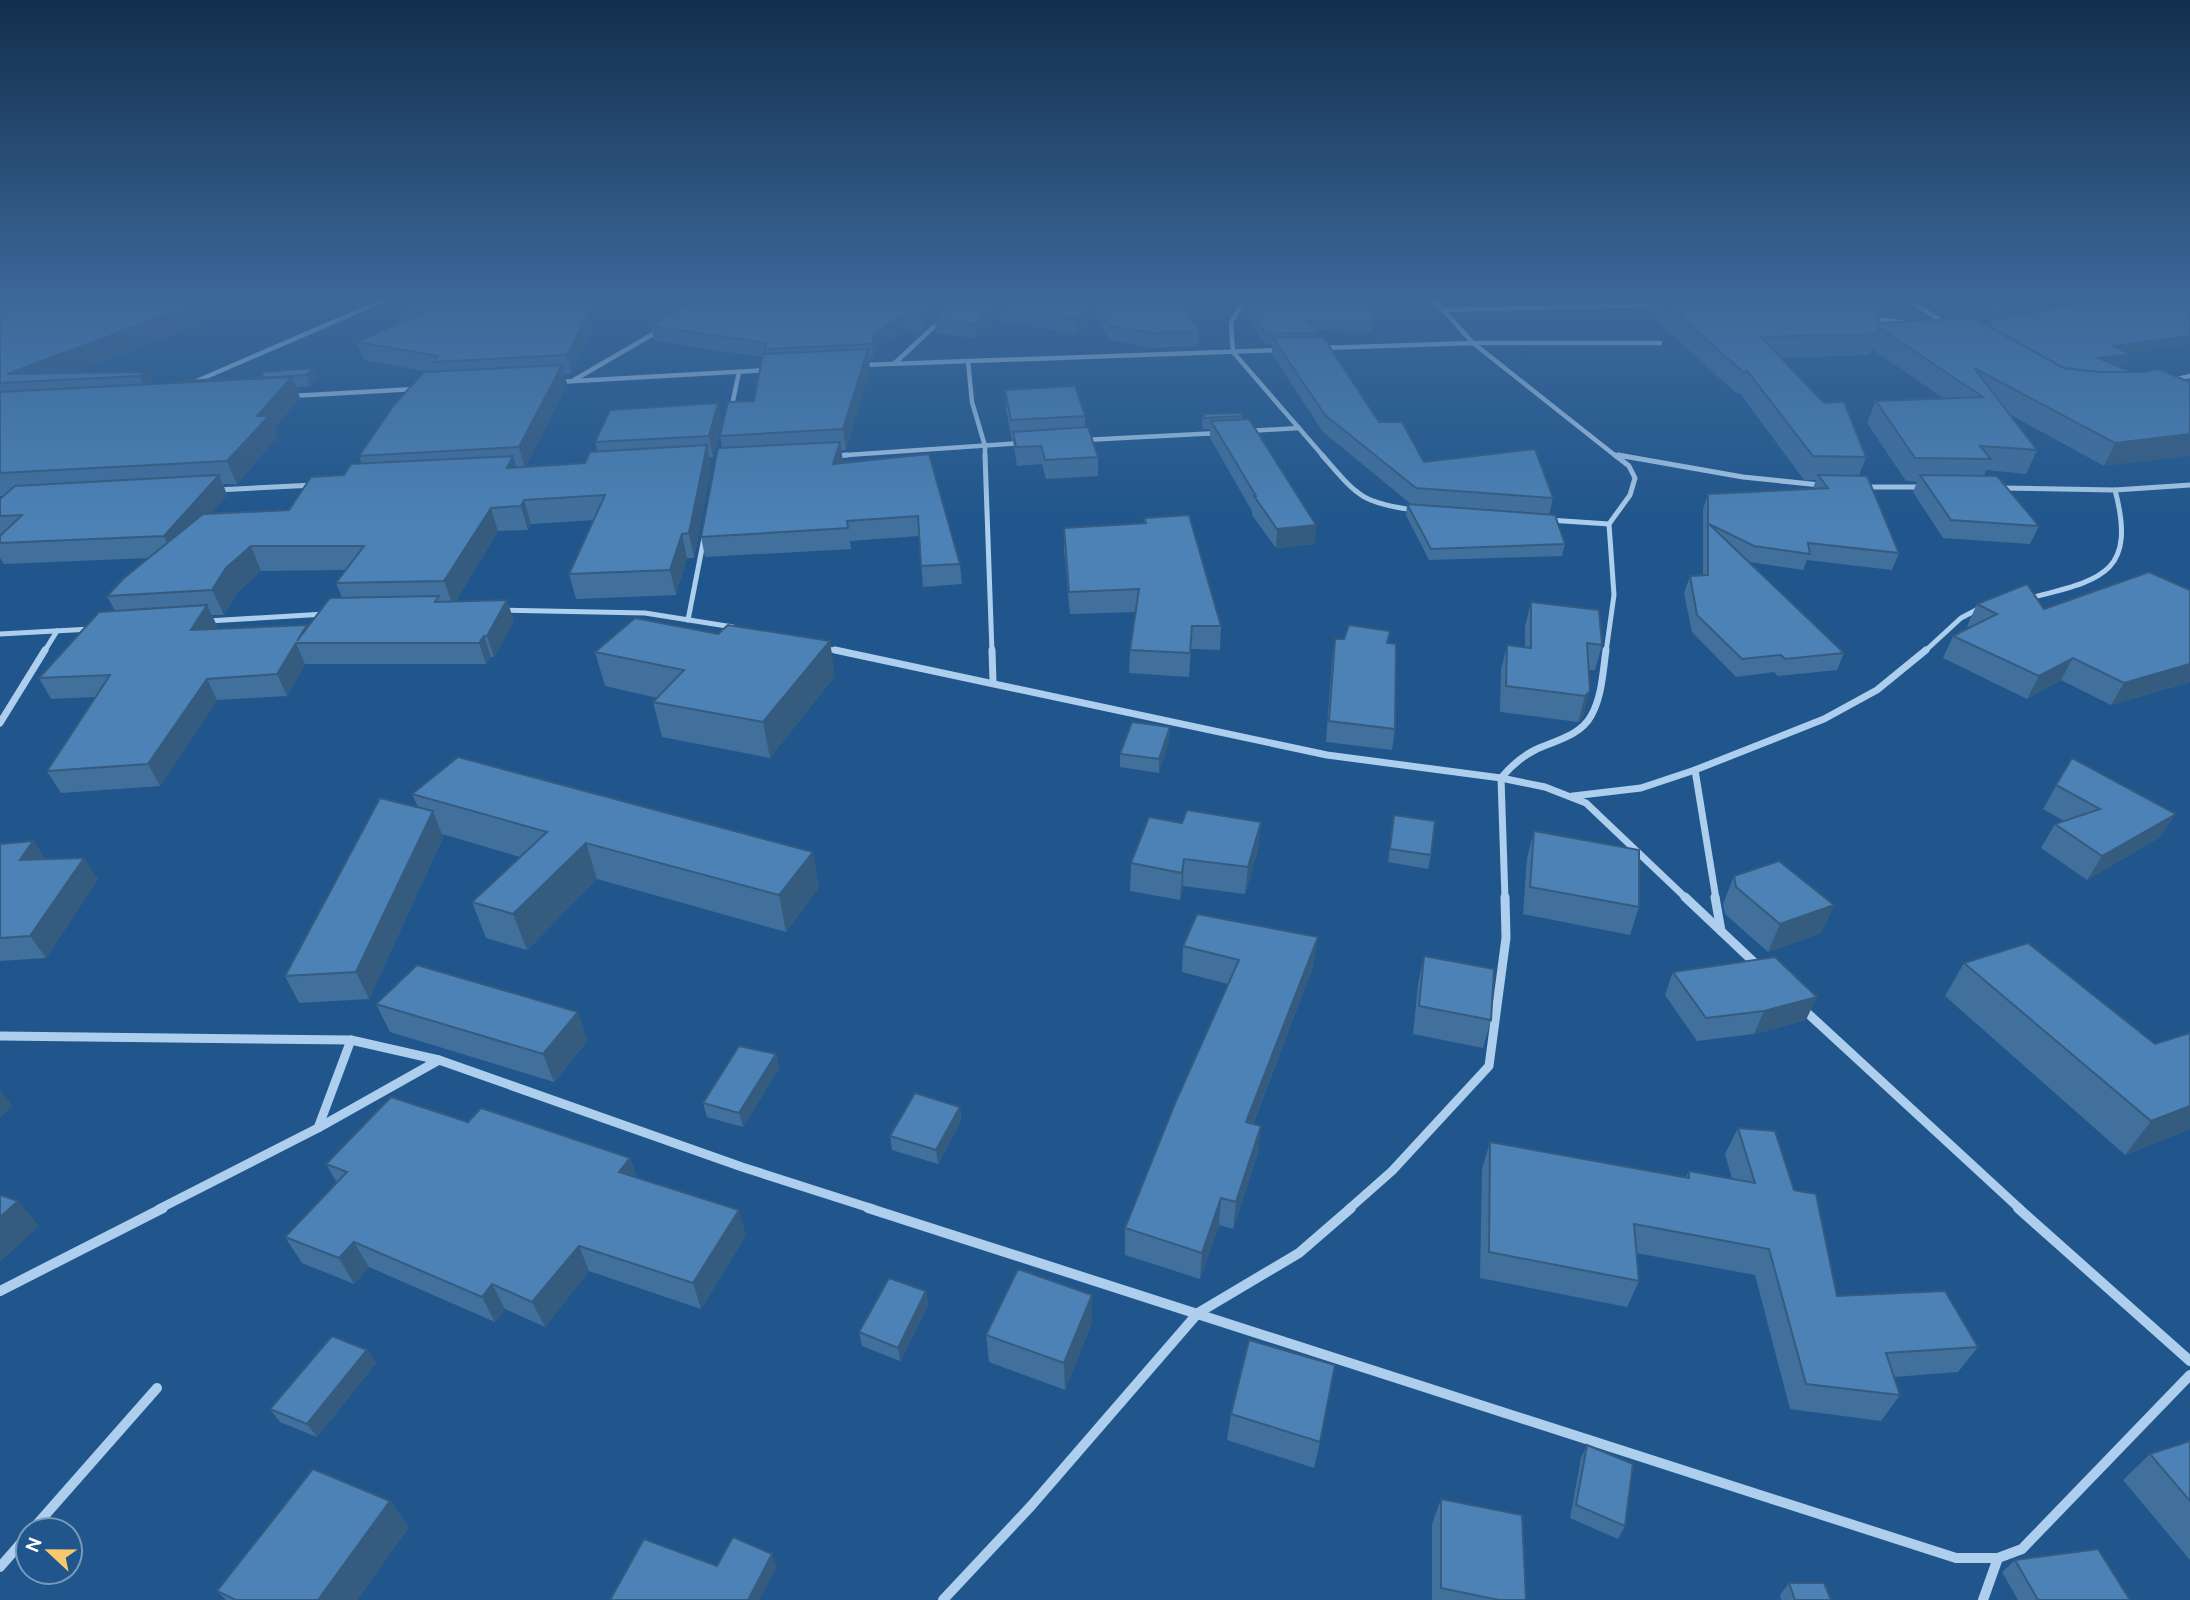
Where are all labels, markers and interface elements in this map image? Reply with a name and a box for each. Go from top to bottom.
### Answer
north arrow [14,1516,84,1586]
text: N [20,1534,46,1555]

